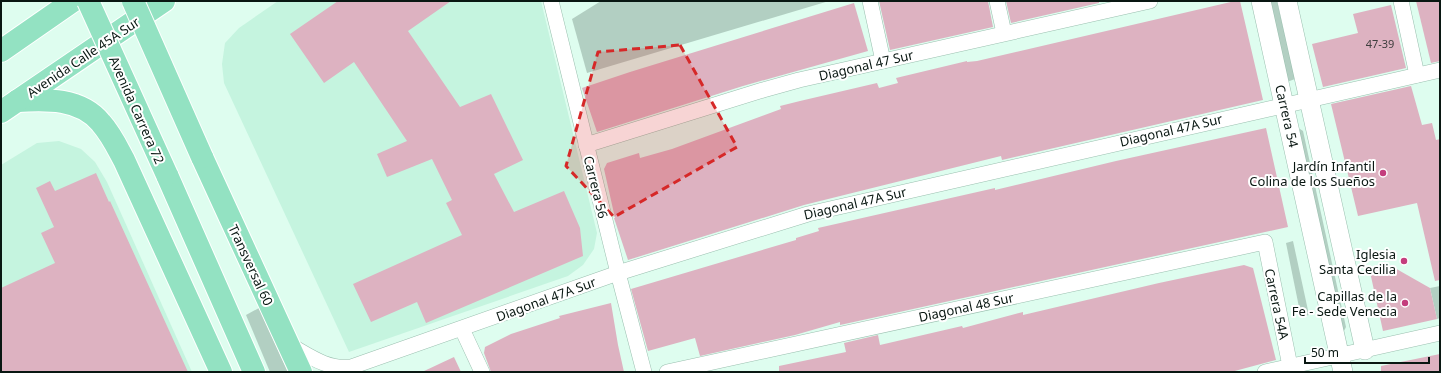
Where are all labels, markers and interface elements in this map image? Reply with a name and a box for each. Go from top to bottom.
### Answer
street label: Avenida Calle 45A Sur [23,12,143,101]
house number: 47-39 [1366,36,1394,51]
street label: Diagonal 47 Sur [817,45,916,85]
street label: Avenida Carrera 72 [105,53,169,167]
street label: Carrera 54 [1271,83,1303,150]
street label: Diagonal 47A Sur [1118,109,1225,151]
street label: Carrera 56 [580,154,612,220]
place label: Jardín Infantil Colina de los Sueños [1249,157,1375,190]
marker: Jardín Infantil Colina de los Sueños [1378,168,1388,178]
street label: Diagonal 47A Sur [802,182,909,224]
street label: Transversal 60 [224,221,278,309]
place label: Iglesia Santa Cecilia [1319,245,1396,278]
marker: Iglesia Santa Cecilia [1399,256,1409,266]
street label: Carrera 54A [1261,267,1293,342]
street label: Diagonal 47A Sur [494,272,599,325]
place label: Capillas de la Fe - Sede Venecia [1292,287,1397,320]
street label: Diagonal 48 Sur [917,288,1016,326]
marker: Capillas de la Fe - Sede Venecia [1400,298,1410,308]
scale bar [1305,339,1429,365]
text: 50 m [1311,344,1339,361]

